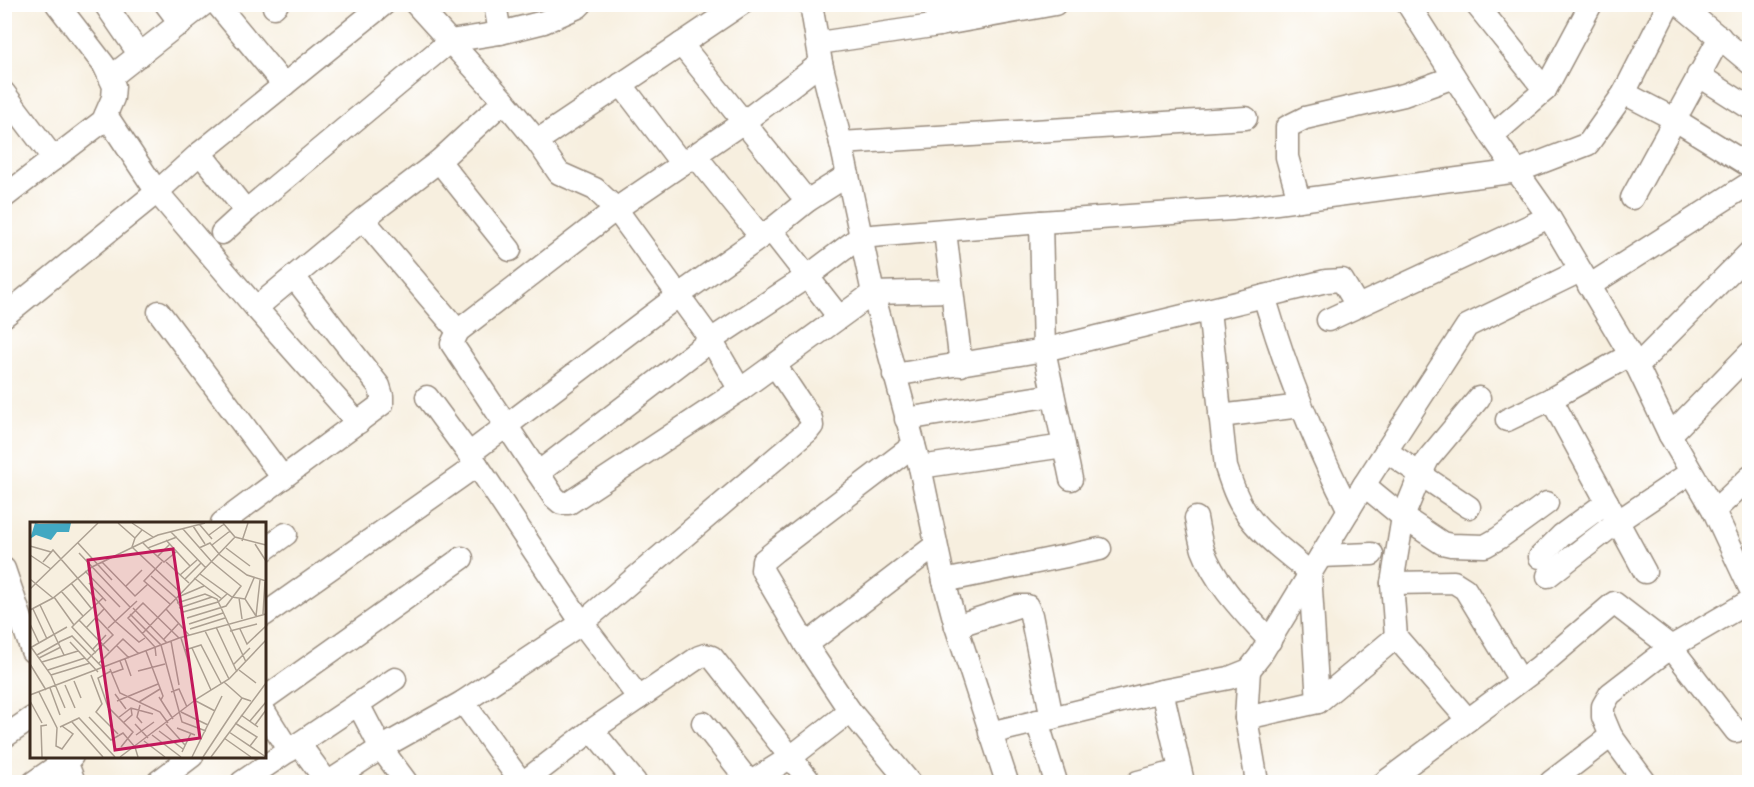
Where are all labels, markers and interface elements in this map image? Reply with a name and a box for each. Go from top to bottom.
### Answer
inset map [30,522,266,757]

